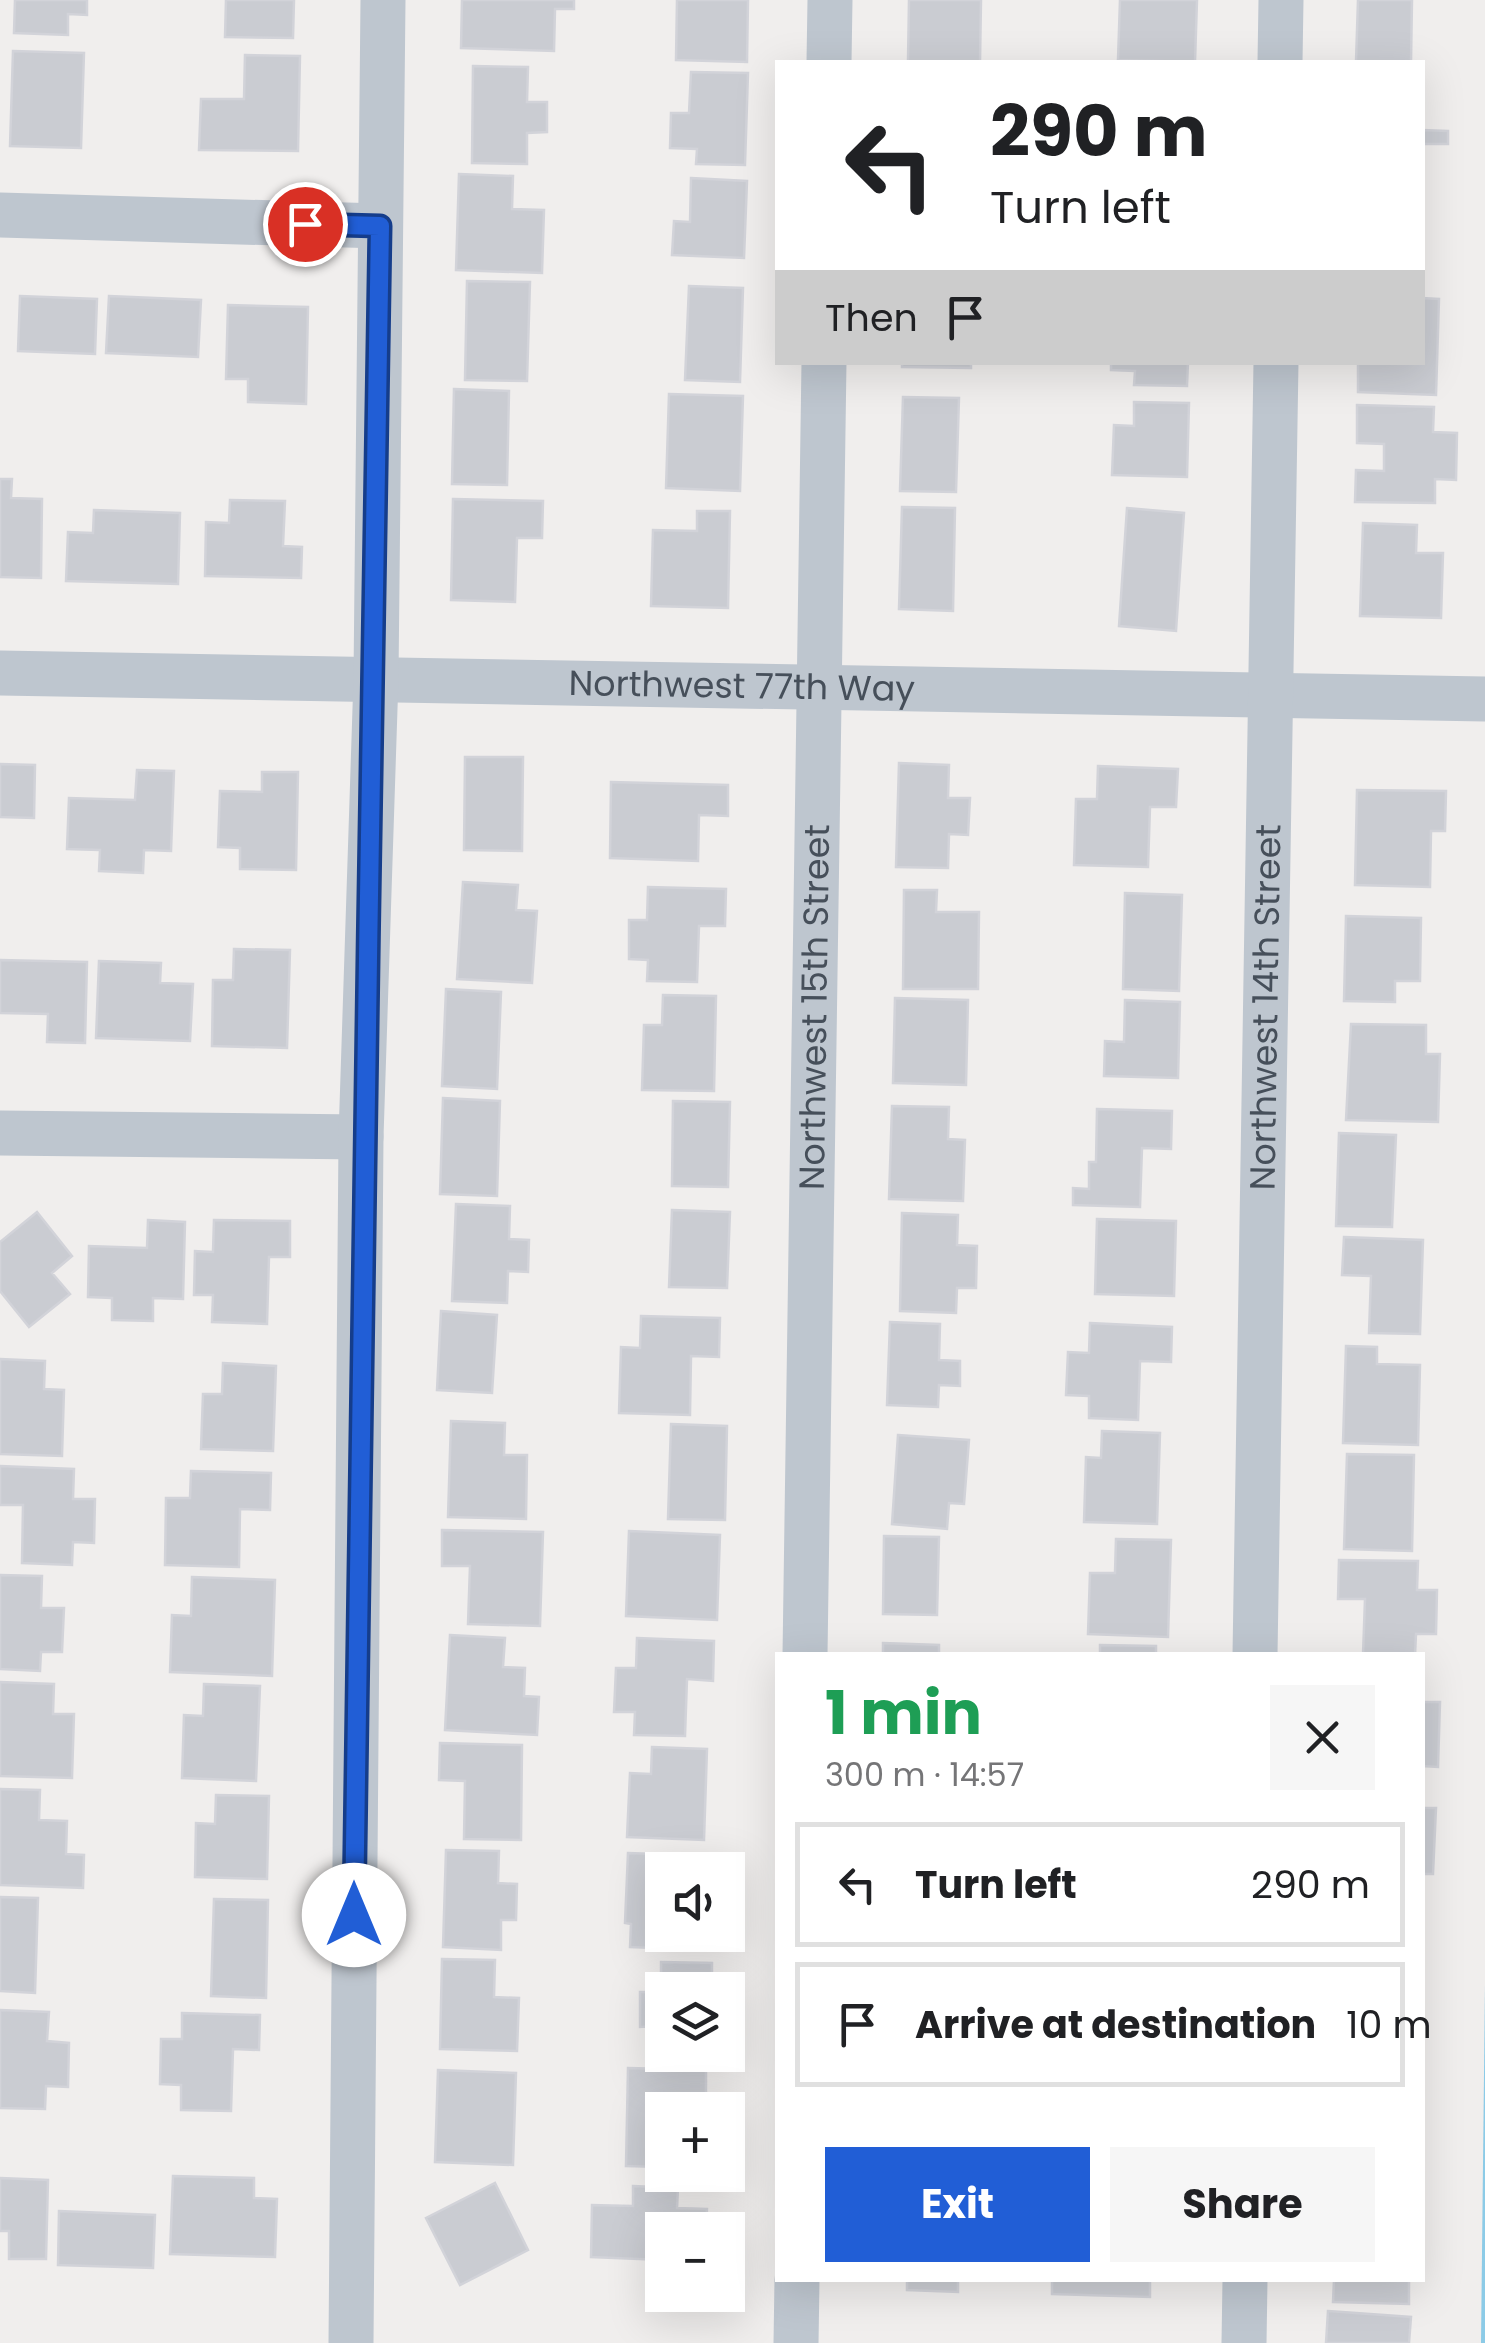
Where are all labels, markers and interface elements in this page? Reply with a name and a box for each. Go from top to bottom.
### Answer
text: 290 m [990,82,1208,181]
icon: left [825,100,955,230]
text: Turn left [990,176,1171,239]
pin [263,182,348,267]
icon: arrive [278,197,333,252]
icon: arrive [938,290,993,345]
text: Then [825,291,918,344]
street label: Northwest 77th Way [568,658,916,713]
street label: Northwest 15th Street [787,824,841,1191]
street label: Northwest 14th Street [1238,824,1292,1191]
text: 1 min [825,1671,982,1755]
button: close [1270,1685,1375,1790]
text: 300 m · 14:57 [825,1752,1024,1797]
map controls [645,1852,745,2312]
button: sound [645,1852,745,1952]
icon: left [830,1857,885,1912]
text: Turn left [915,1858,1077,1911]
text: 290 m [1251,1858,1370,1911]
position arrow [302,1863,406,1967]
button: layers [645,1972,745,2072]
icon: arrive [830,1997,885,2052]
text: Arrive at destination [915,1998,1316,2051]
text: 10 m [1346,1998,1432,2051]
button: + [645,2092,745,2192]
button: Exit [825,2147,1090,2262]
button: Share [1110,2147,1375,2262]
button: − [645,2212,745,2312]

